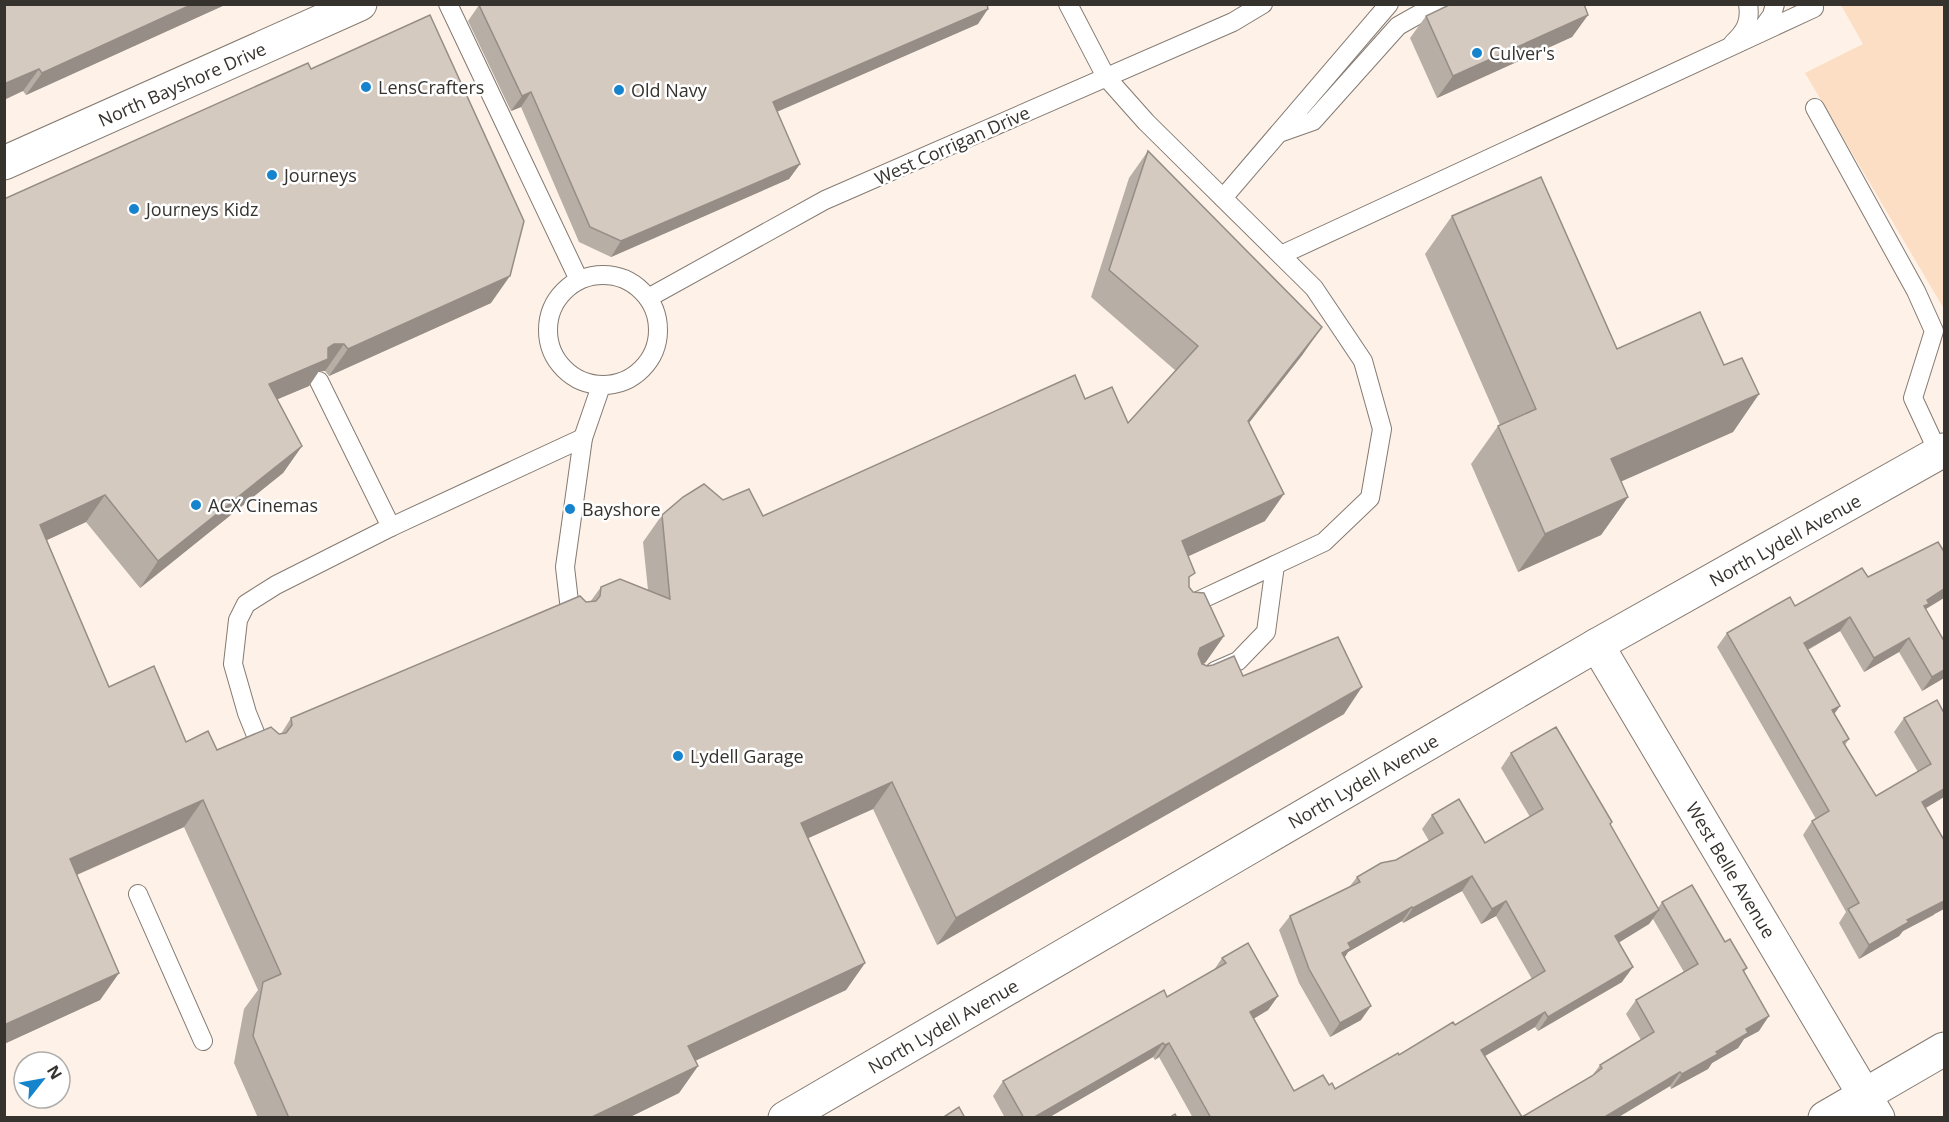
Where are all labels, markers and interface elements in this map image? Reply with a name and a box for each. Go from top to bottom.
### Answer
street label: North Bayshore Drive [94,36,270,132]
place label: Culver's [1489,41,1555,65]
marker: Culver's [1470,46,1484,60]
place label: LensCrafters [378,75,484,99]
place label: Old Navy [631,78,708,102]
marker: LensCrafters [359,80,373,94]
marker: Old Navy [612,83,626,97]
street label: West Corrigan Drive [871,100,1033,190]
place label: Journeys [282,163,357,187]
marker: Journeys [265,168,279,182]
place label: Journeys Kidz [144,197,259,221]
marker: Journeys Kidz [127,202,141,216]
street label: North Lydell Avenue [1705,488,1865,592]
place label: ACX Cinemas [208,493,318,517]
place label: Bayshore [582,497,661,521]
marker: ACX Cinemas [189,498,203,512]
marker: Bayshore [563,502,577,516]
street label: North Lydell Avenue [1283,728,1443,834]
place label: Lydell Garage [690,744,804,768]
marker: Lydell Garage [671,749,685,763]
street label: West Belle Avenue [1681,798,1781,942]
street label: North Lydell Avenue [863,973,1023,1079]
north arrow [12,1050,72,1110]
text: N [42,1061,68,1084]

